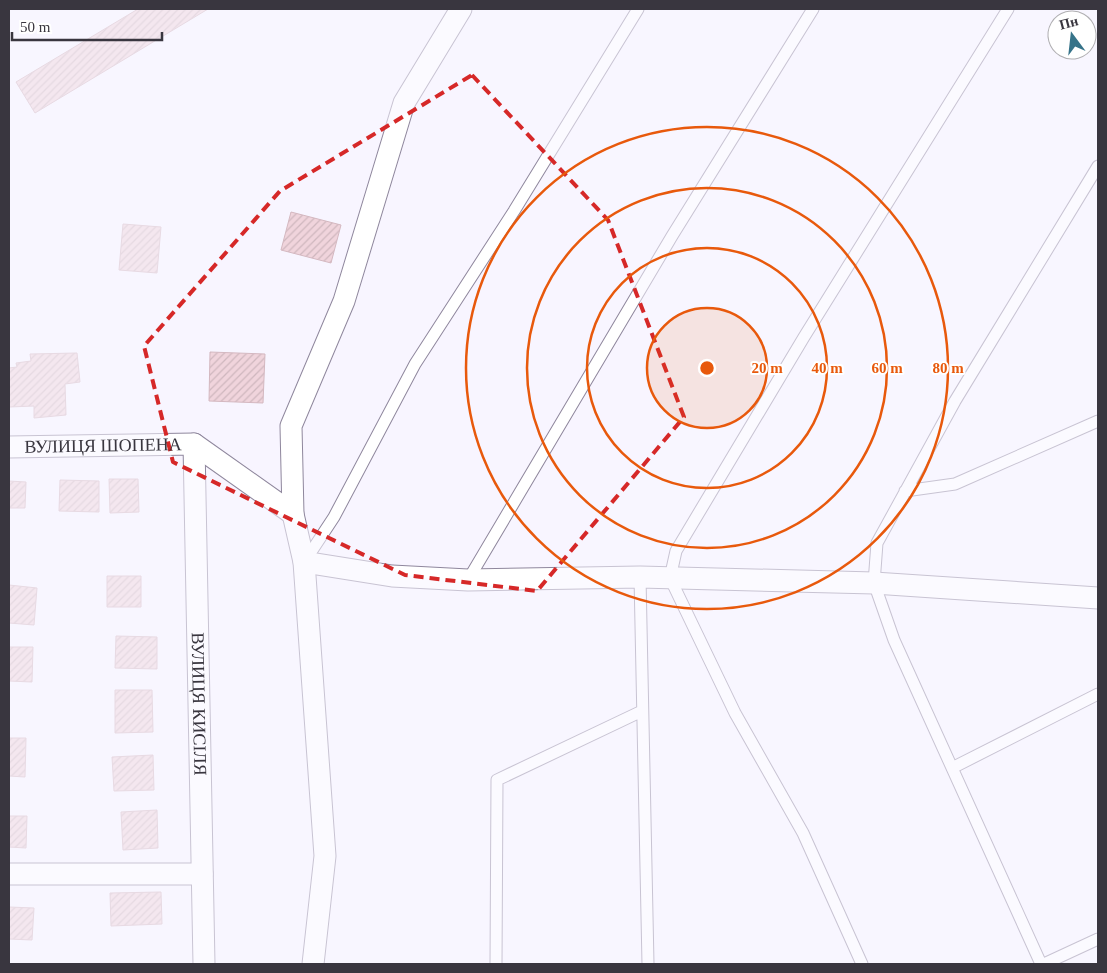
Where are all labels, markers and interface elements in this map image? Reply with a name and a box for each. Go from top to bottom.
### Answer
scale bar [12,10,162,42]
north arrow [1047,10,1097,60]
text: Пн [1058,13,1080,33]
text: 50 m [20,19,51,35]
centre of rings [698,359,716,377]
text: 20 m [751,360,783,376]
text: 40 m [811,360,843,376]
text: 60 m [871,360,903,376]
text: 80 m [932,360,964,376]
street label: ВУЛИЦЯ ШОПЕНА [24,434,182,457]
street label: ВУЛИЦЯ КИСІЛЯ [188,632,210,776]

